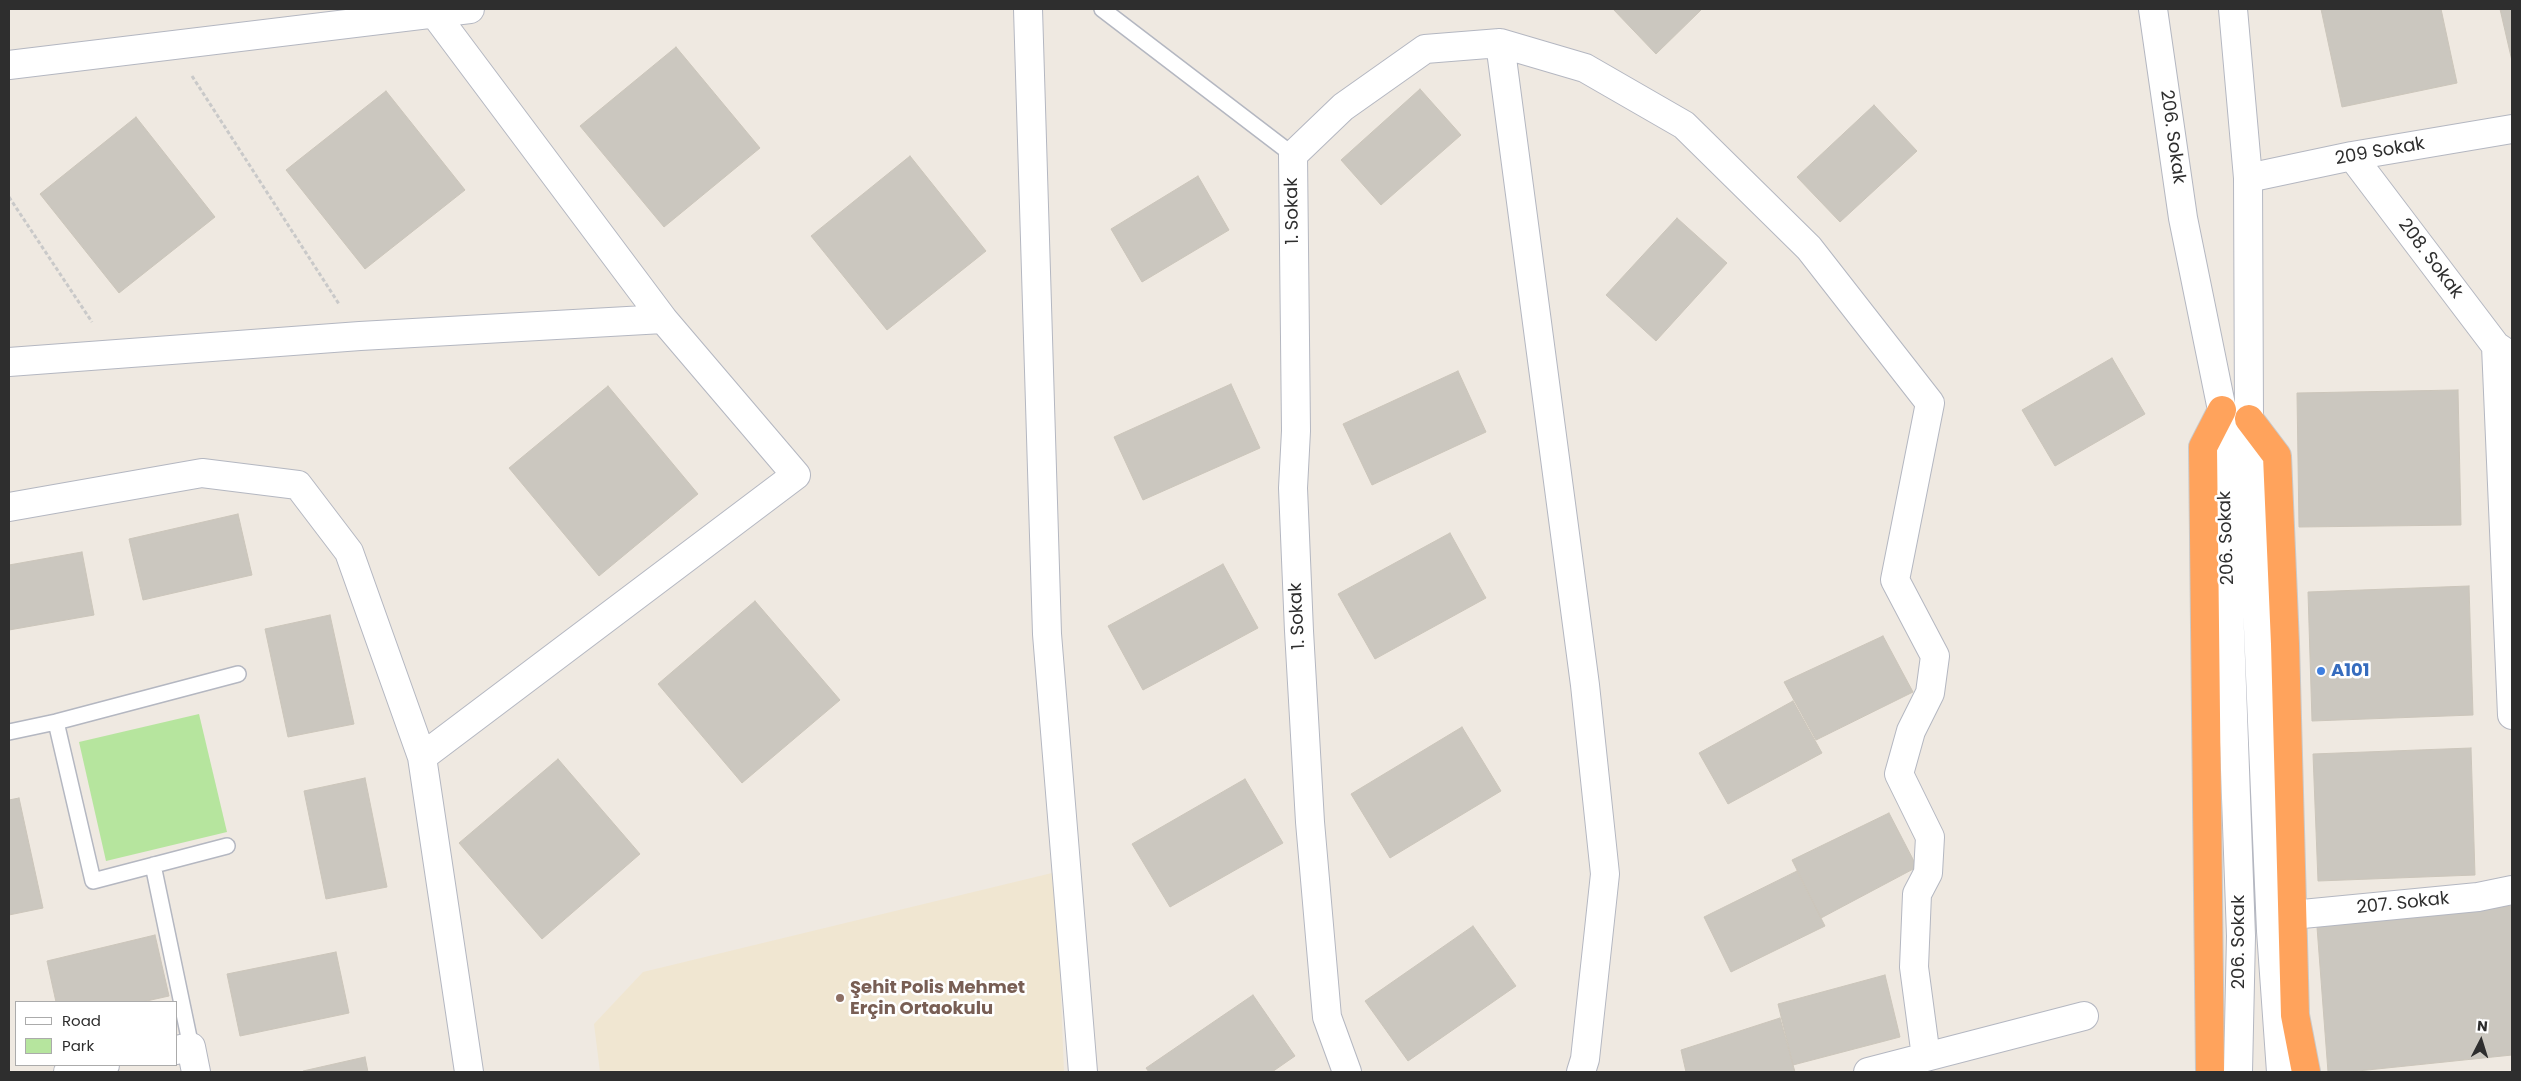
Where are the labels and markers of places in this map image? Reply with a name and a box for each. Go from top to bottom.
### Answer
place label: A101 [2331,660,2370,682]
marker: A101 [2315,665,2327,677]
place label: Şehit Polis Mehmet Erçin Ortaokulu [850,977,1025,1020]
marker: Şehit Polis Mehmet Erçin Ortaokulu [834,992,846,1004]

